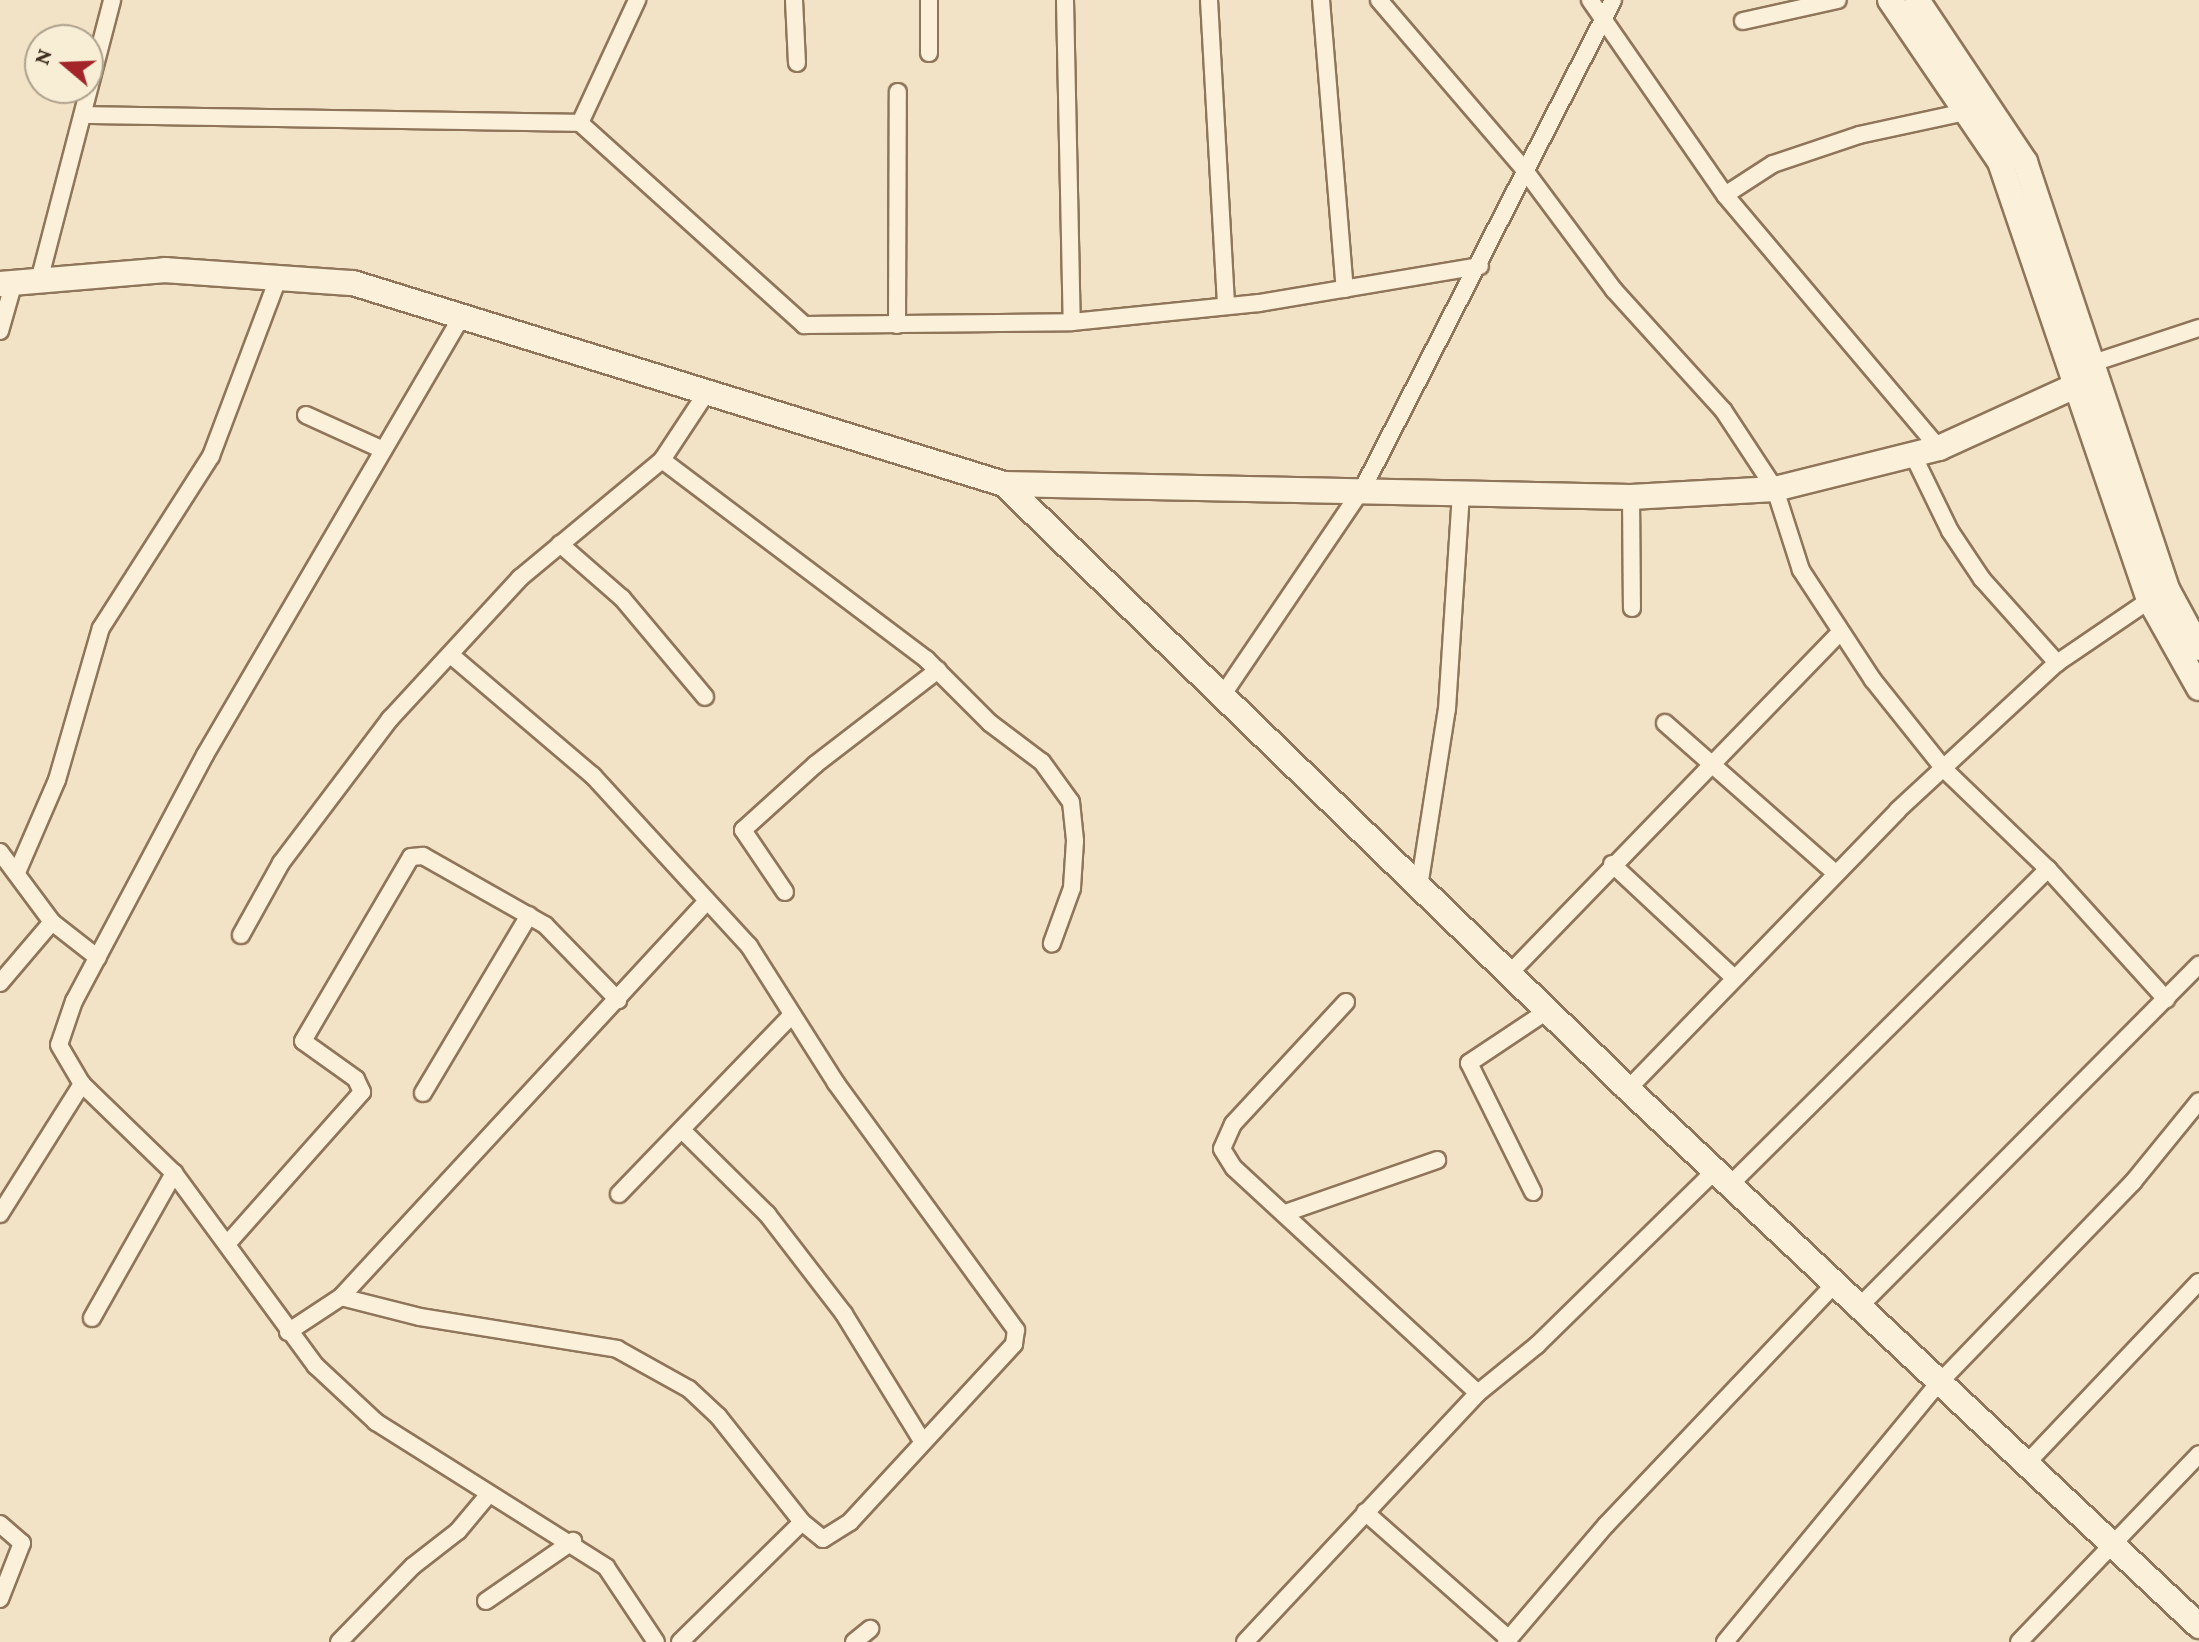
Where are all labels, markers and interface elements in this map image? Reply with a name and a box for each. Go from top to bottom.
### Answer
north arrow [24,24,104,104]
text: N [28,46,57,68]

